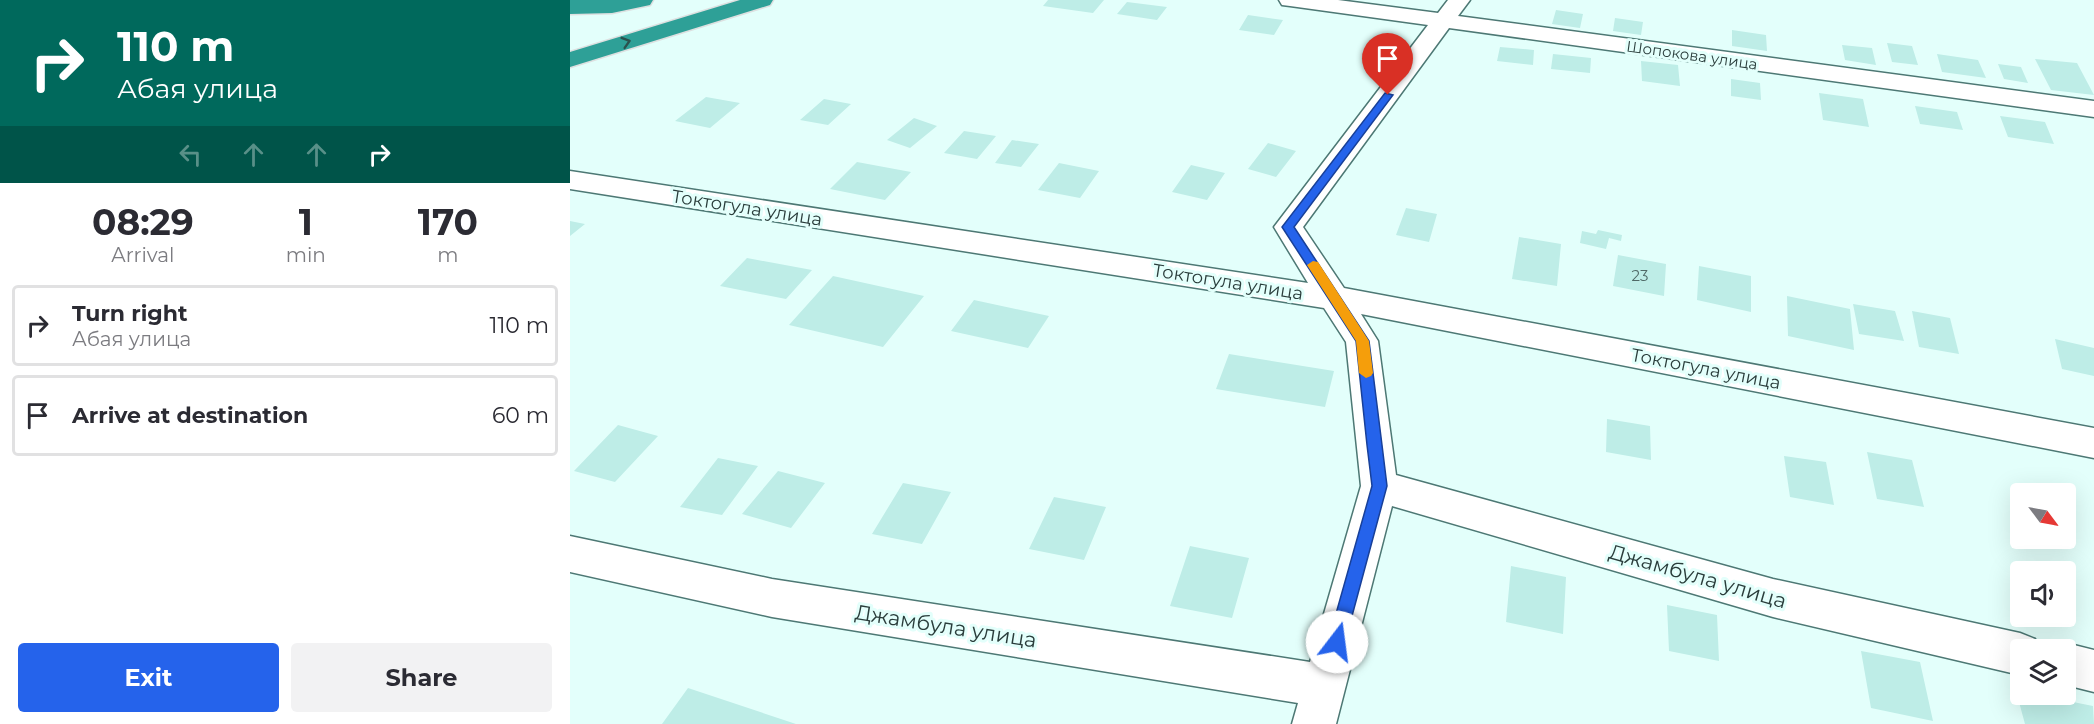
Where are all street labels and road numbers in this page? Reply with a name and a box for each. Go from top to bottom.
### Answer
street label: Шопокова улица [1625,36,1759,74]
street label: Токтогула улица [670,185,824,231]
street label: Токтогула улица [1151,259,1305,305]
street label: Токтогула улица [1629,344,1783,394]
street label: Джамбула улица [1606,539,1790,613]
street label: Джамбула улица [853,599,1039,653]

